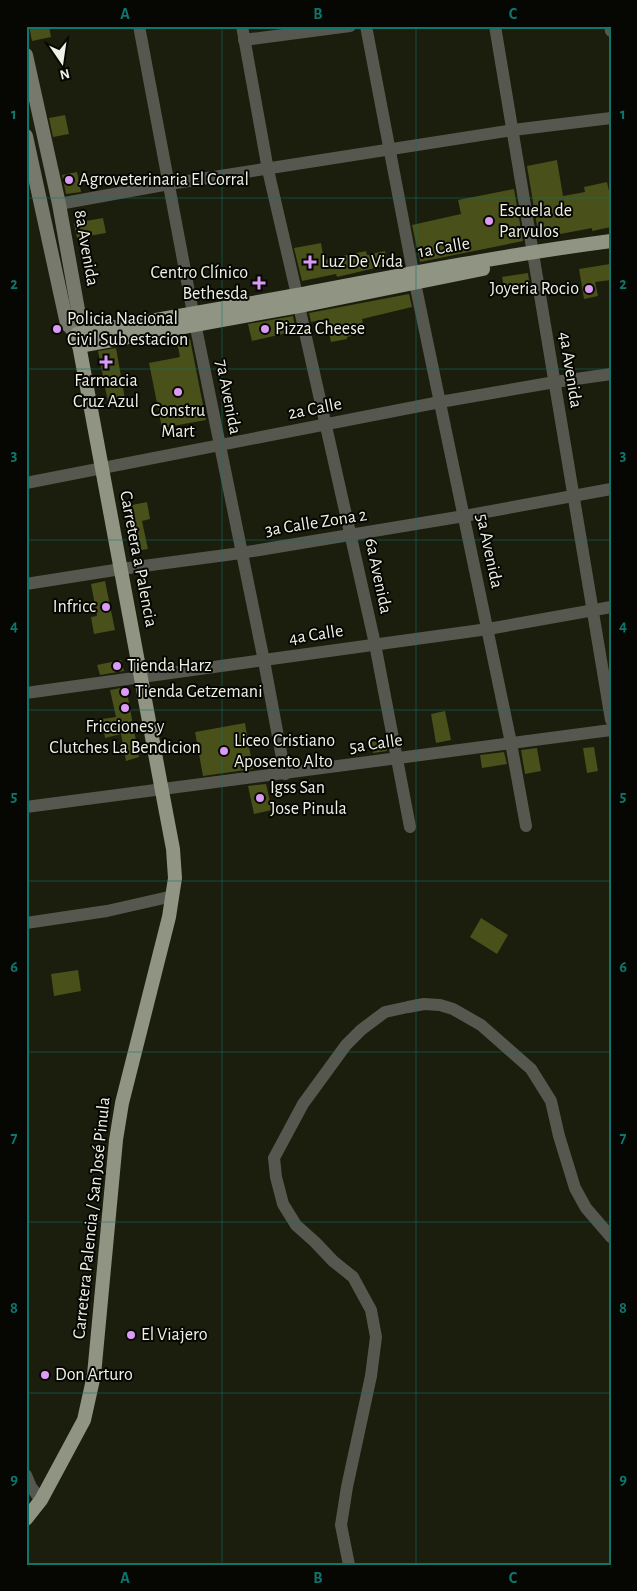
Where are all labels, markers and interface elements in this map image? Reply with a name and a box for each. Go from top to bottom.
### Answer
text: A [120,6,130,22]
text: B [313,6,323,22]
text: C [509,6,518,22]
north arrow [38,38,88,88]
text: N [58,66,71,82]
text: 1 [11,106,17,122]
text: 1 [620,106,626,122]
place label: Agroveterinaria El Corral [79,171,249,189]
marker: Agroveterinaria El Corral [63,174,75,186]
place label: Escuela de Parvulos [499,202,572,241]
street label: 8a Avenida [70,209,102,287]
marker: Escuela de Parvulos [483,215,495,227]
street label: 1a Calle [417,235,471,261]
place label: Luz De Vida [321,253,403,271]
marker: Luz De Vida [303,255,317,269]
place label: Centro Clínico Bethesda [150,264,248,303]
text: 2 [10,276,18,292]
marker: Centro Clínico Bethesda [252,276,266,290]
text: 2 [619,276,627,292]
place label: Joyeria Rocio [490,280,579,298]
marker: Joyeria Rocio [583,283,595,295]
place label: Policia Nacional Civil Sub estacion [67,310,188,349]
place label: Pizza Cheese [275,320,365,338]
marker: Policia Nacional Civil Sub estacion [51,323,63,335]
marker: Pizza Cheese [259,323,271,335]
street label: 4a Avenida [555,331,585,409]
marker: Farmacia Cruz Azul [100,356,112,368]
street label: 7a Avenida [212,358,244,436]
place label: Farmacia Cruz Azul [73,372,139,411]
marker: Constru Mart [172,386,184,398]
street label: 2a Calle [287,395,343,423]
place label: Constru Mart [151,402,205,441]
text: 3 [11,447,18,463]
text: 3 [620,447,627,463]
street label: Carretera a Palencia [116,489,160,629]
street label: 3a Calle Zona 2 [264,506,368,540]
street label: 5a Avenida [472,512,506,590]
street label: 6a Avenida [361,537,395,615]
place label: Infricc [53,598,96,616]
marker: Infricc [100,601,112,613]
text: 4 [10,618,18,634]
text: 4 [619,618,627,634]
street label: 4a Calle [288,622,344,648]
place label: Tienda Harz [127,657,212,675]
marker: Tienda Harz [111,660,123,672]
place label: Tienda Getzemani [135,683,263,701]
marker: Tienda Getzemani [119,686,131,698]
marker: Fricciones y Clutches La Bendicion [119,702,131,714]
place label: Fricciones y Clutches La Bendicion [49,718,201,757]
street label: 5a Calle [348,731,404,757]
place label: Liceo Cristiano Aposento Alto [234,732,335,771]
marker: Liceo Cristiano Aposento Alto [218,745,230,757]
place label: Igss San Jose Pinula [270,779,347,818]
text: 5 [11,788,18,804]
text: 5 [620,788,627,804]
marker: Igss San Jose Pinula [254,792,266,804]
text: 6 [10,959,18,975]
text: 6 [619,959,627,975]
street label: Carretera Palencia / San José Pinula [70,1096,114,1340]
text: 7 [11,1130,18,1146]
text: 7 [620,1130,627,1146]
text: 8 [10,1300,18,1316]
text: 8 [619,1300,627,1316]
place label: El Viajero [141,1326,208,1344]
marker: El Viajero [125,1329,137,1341]
place label: Don Arturo [55,1366,133,1384]
marker: Don Arturo [39,1369,51,1381]
text: 9 [10,1471,18,1487]
text: 9 [619,1471,627,1487]
text: A [120,1570,130,1586]
text: B [313,1570,323,1586]
text: C [509,1570,518,1586]

